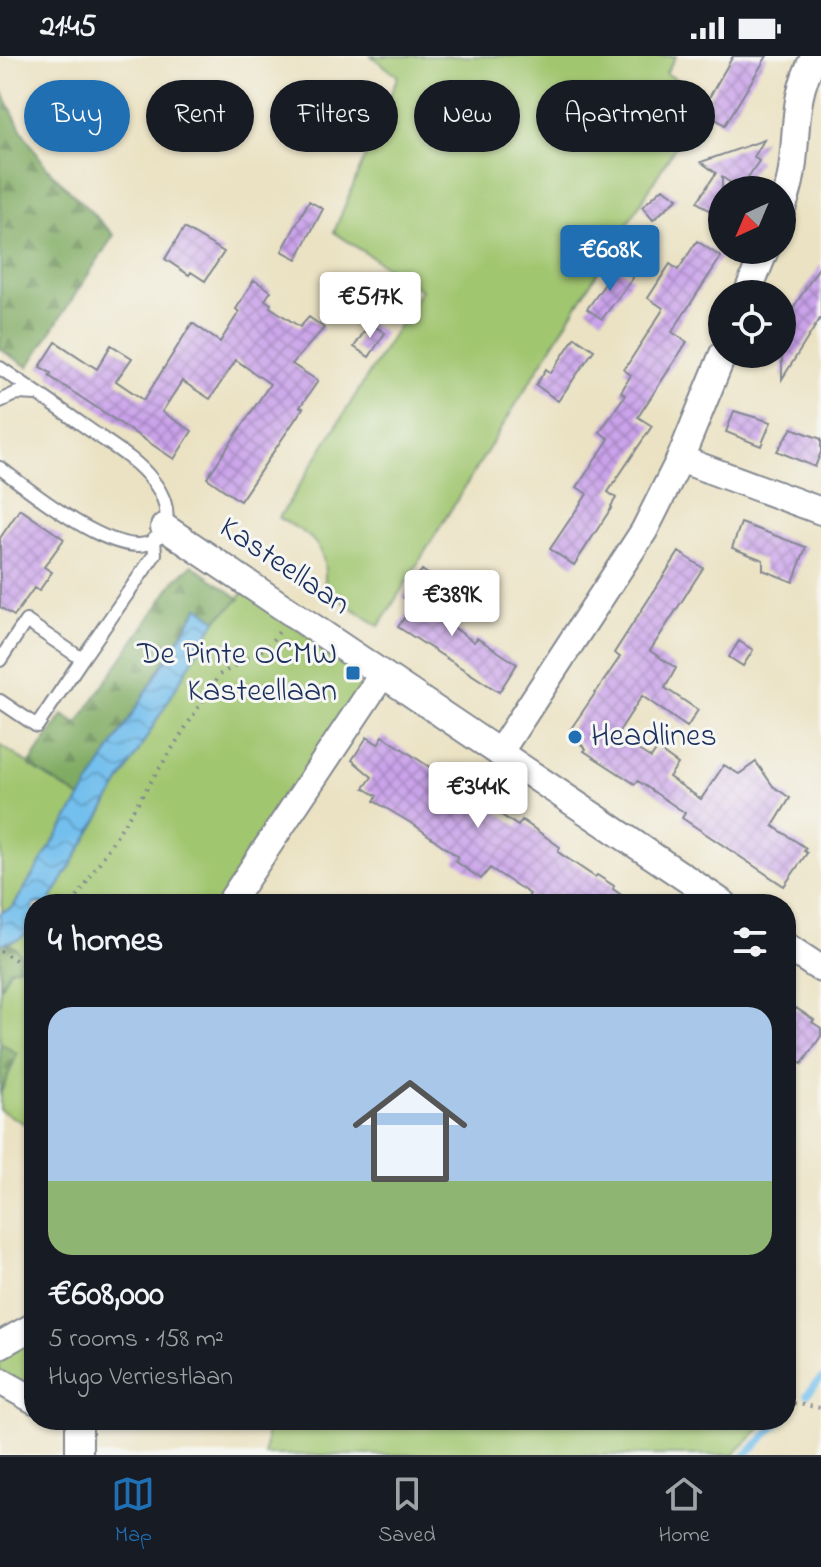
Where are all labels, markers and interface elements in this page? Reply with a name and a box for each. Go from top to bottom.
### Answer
text: 21:45 [40,6,97,50]
chip: Buy [24,80,130,152]
chip: Rent [146,80,254,152]
chip: Filters [270,80,398,152]
chip: New [414,80,520,152]
chip: Apartment [536,80,715,152]
north arrow [708,176,796,264]
map controls [708,176,796,368]
pin: €608K [554,225,666,293]
text: €608K [578,232,642,270]
pin: €517K [314,272,426,340]
text: €517K [338,279,402,317]
button: locate [708,280,796,368]
street label: Kasteellaan [209,506,359,628]
pin: €389K [396,570,508,638]
text: €389K [422,577,482,615]
place label: De Pinte OCMW Kasteellaan [136,632,337,716]
marker: De Pinte OCMW Kasteellaan [344,664,362,682]
place label: Headlines [591,714,717,761]
marker: Headlines [566,728,584,746]
pin: €344K [422,762,534,830]
text: €344K [447,769,509,807]
text: 4 homes [48,917,163,967]
icon: filters [728,920,772,964]
icon: home [338,1059,482,1203]
text: €608,000 [48,1271,164,1321]
text: 5 rooms · 158 m² [48,1321,224,1359]
text: Hugo Verriestlaan [48,1359,233,1397]
tab: Map [111,1472,155,1552]
tab: Saved [378,1472,436,1552]
tab: Home [658,1472,710,1552]

